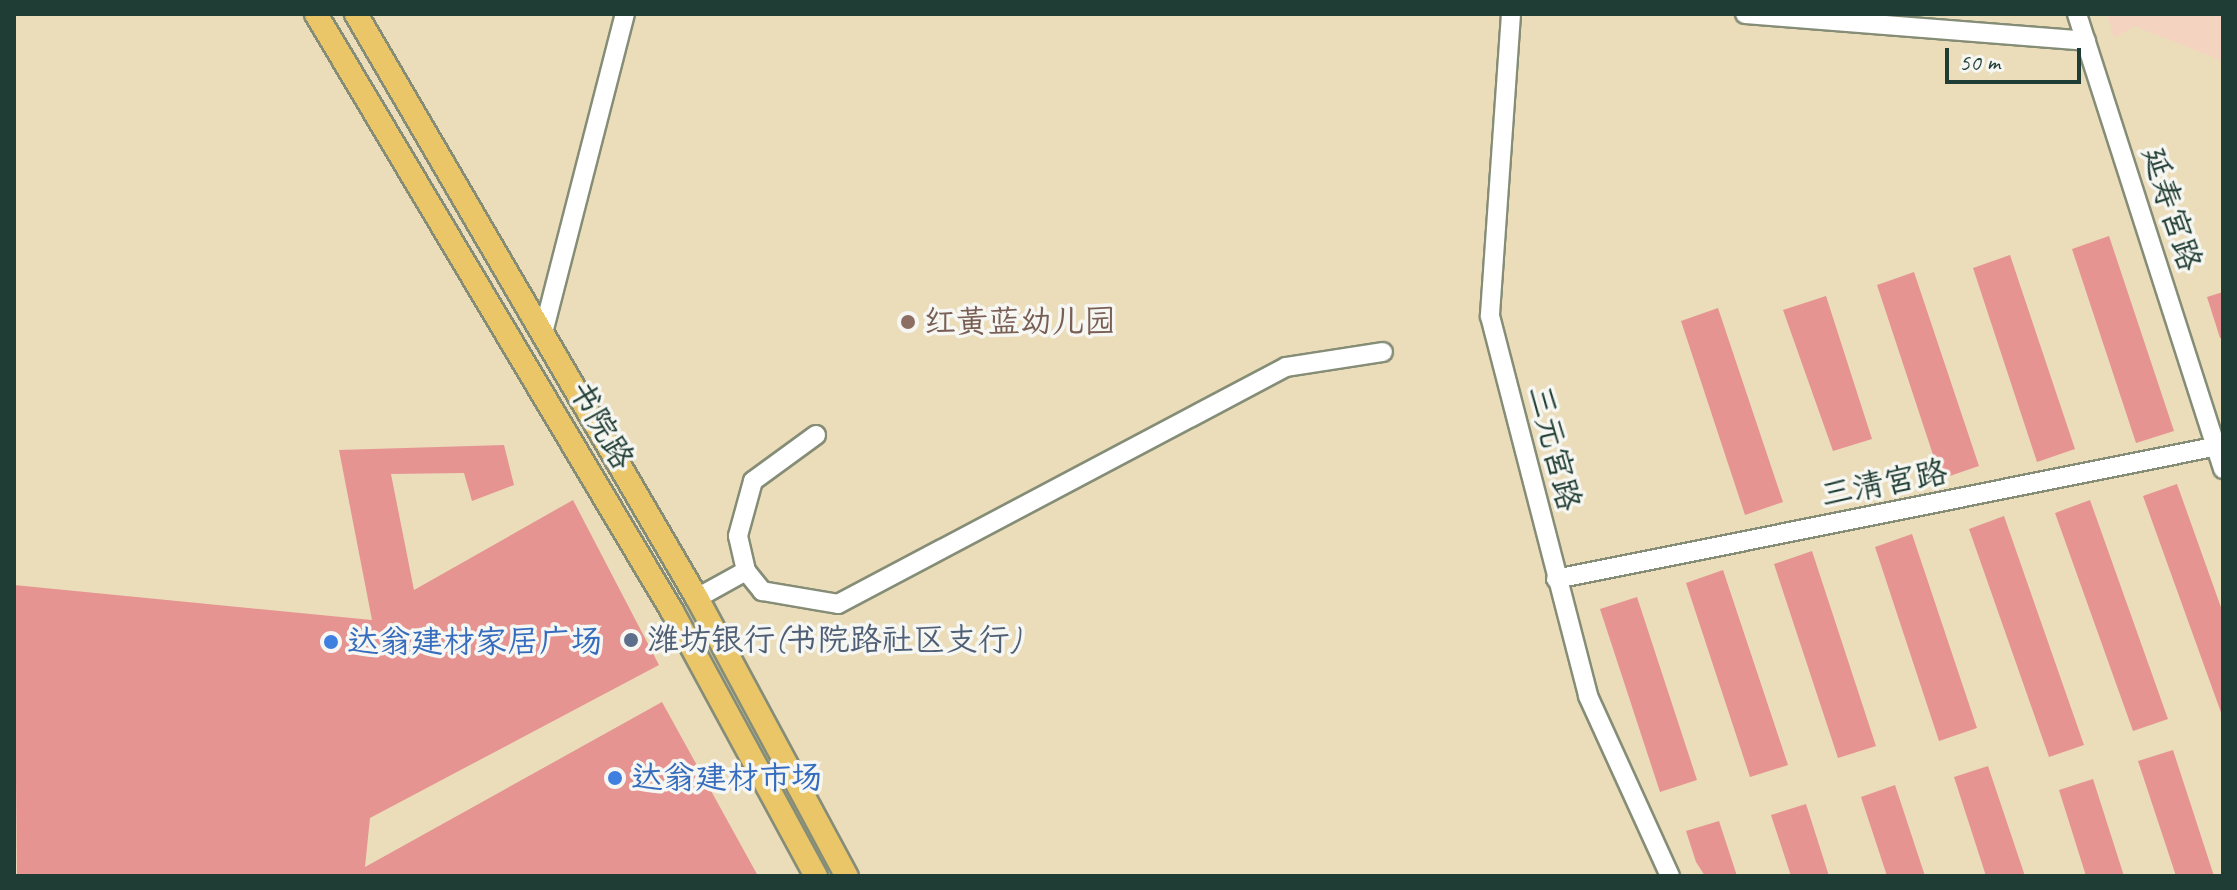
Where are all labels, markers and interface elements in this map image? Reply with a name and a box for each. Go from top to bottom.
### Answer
scale bar [1949,32,2085,82]
text: 50 m [1959,47,2000,77]
street label: 延寿宫路 [2133,142,2209,276]
place label: 红黄蓝幼儿园 [924,303,1116,341]
marker: 红黄蓝幼儿园 [899,313,917,331]
street label: 书院路 [560,374,642,476]
street label: 三元宫路 [1520,381,1588,515]
street label: 三清宫路 [1818,453,1950,515]
place label: 潍坊银行(书院路社区支行) [647,621,1020,659]
place label: 达翁建材家居广场 [347,623,603,661]
marker: 潍坊银行(书院路社区支行) [622,631,640,649]
marker: 达翁建材家居广场 [322,633,340,651]
place label: 达翁建材市场 [631,759,823,797]
marker: 达翁建材市场 [606,769,624,787]

